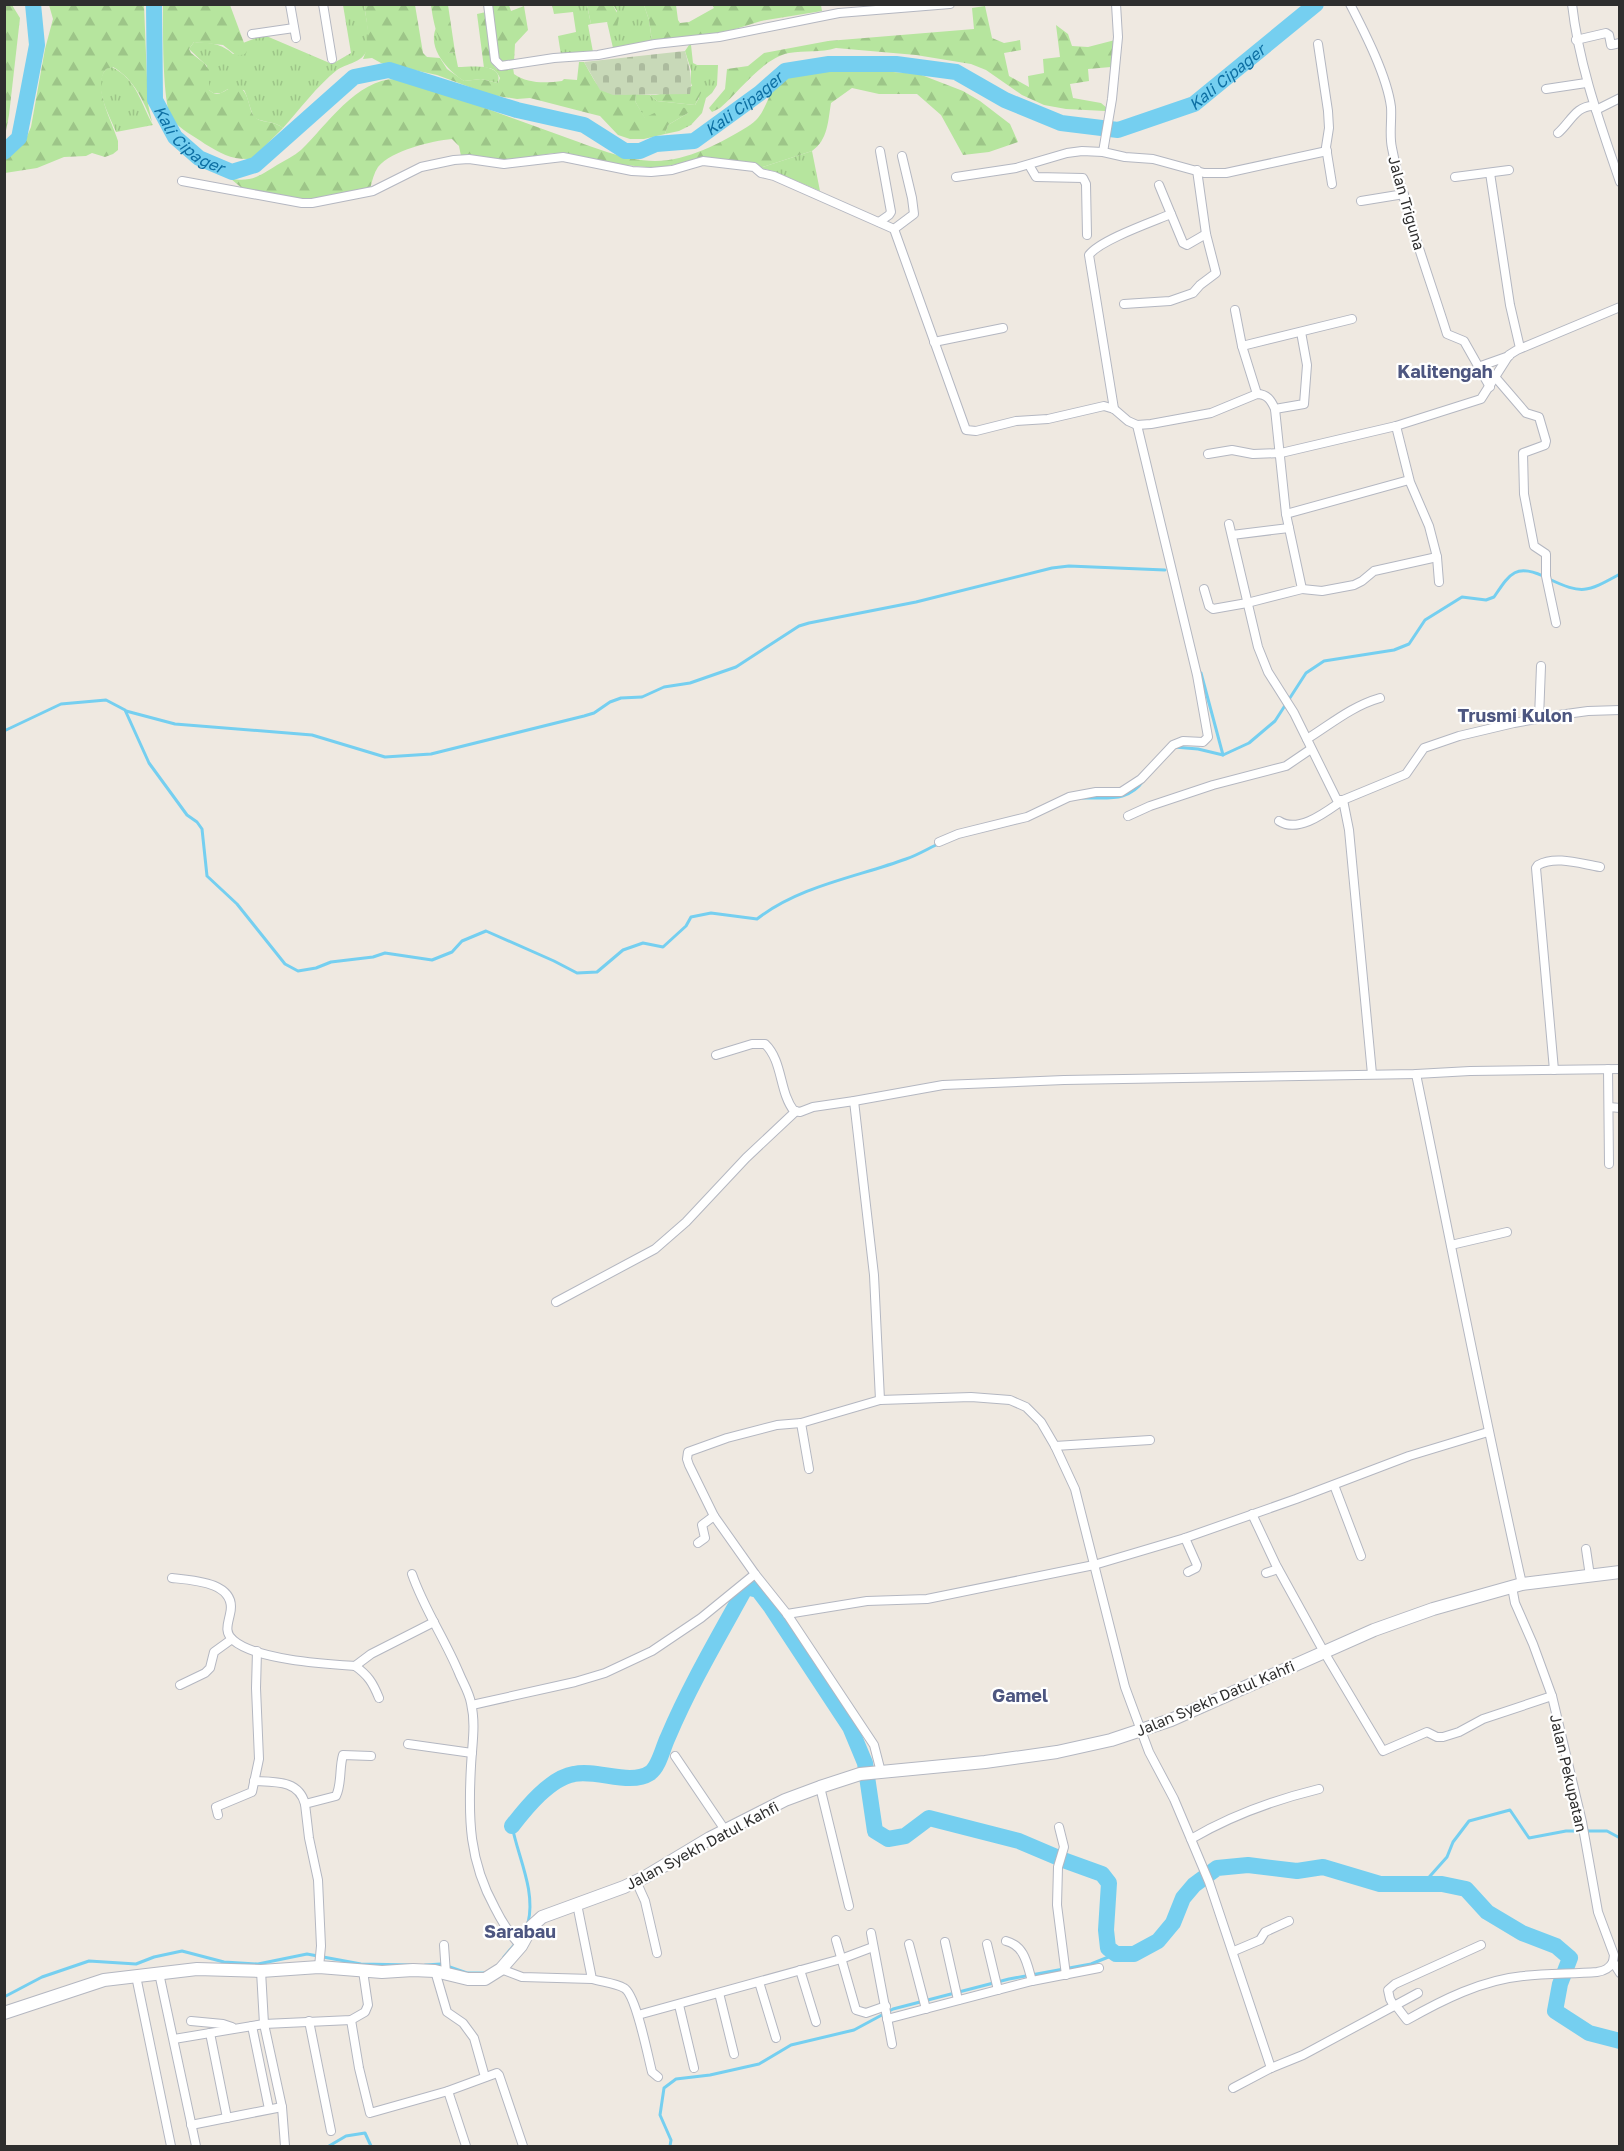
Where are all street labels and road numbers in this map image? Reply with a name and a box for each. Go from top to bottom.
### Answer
street label: Jalan Triguna [1385,154,1429,252]
street label: Jalan Syekh Datul Kahfi [1133,1656,1297,1740]
street label: Jalan Pekupatan [1547,1712,1591,1834]
street label: Jalan Syekh Datul Kahfi [622,1797,782,1893]

